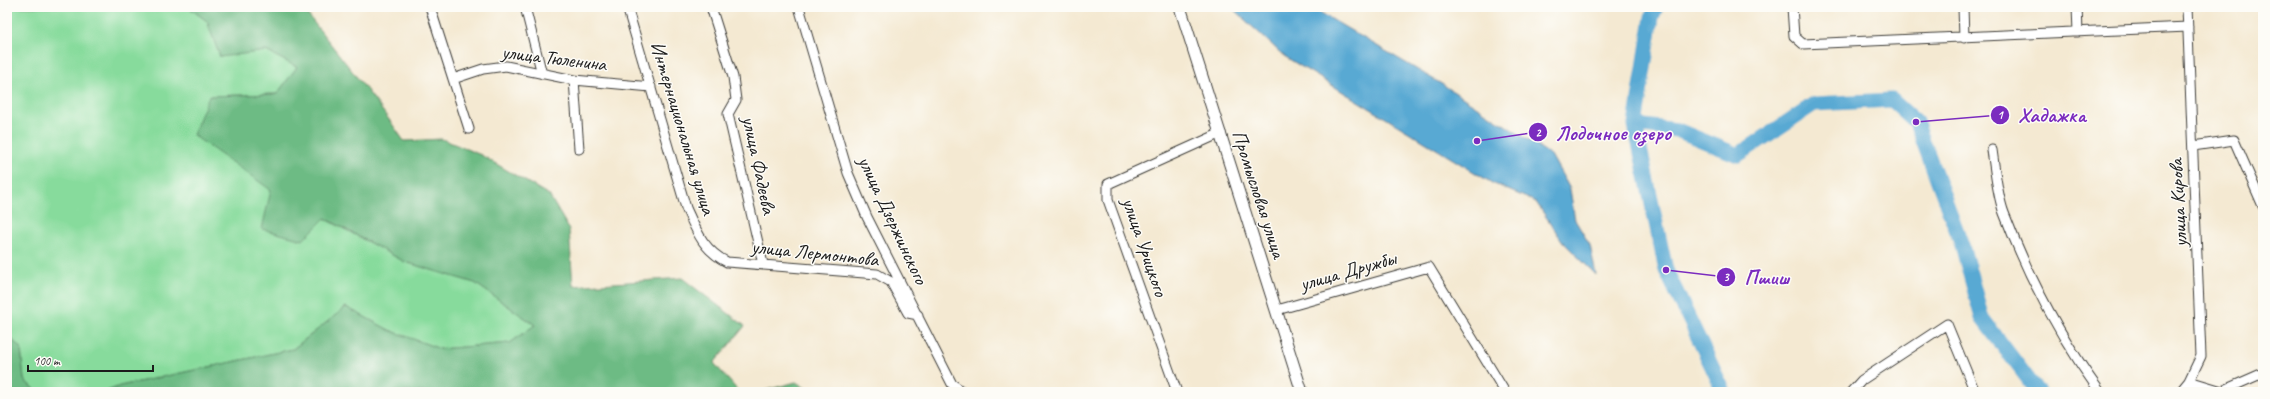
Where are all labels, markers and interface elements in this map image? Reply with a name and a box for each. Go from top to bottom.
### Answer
street label: Интернациональная улица [645,38,722,219]
street label: улица Тюленина [499,39,609,77]
callout: Хадажка [1990,98,2094,131]
text: Хадажка [2018,102,2088,128]
text: 1 [1997,107,2004,123]
street label: улица Фадеева [736,113,782,217]
callout: Лодочное озеро [1528,116,1679,149]
text: Лодочное озеро [1555,120,1672,147]
text: 2 [1535,125,1542,141]
street label: Промысловая улица [1227,127,1292,263]
street label: улица Дзержинского [852,151,934,289]
street label: улица Кирова [2163,156,2193,249]
street label: улица Урицкого [1116,193,1174,301]
street label: улица Лермонтова [749,234,881,272]
street label: улица Дружбы [1296,245,1400,297]
callout: Пшиш [1716,260,1797,293]
text: Пшиш [1745,264,1790,290]
text: 3 [1723,269,1730,285]
scale bar [28,347,153,373]
text: 100 m [34,353,61,369]

